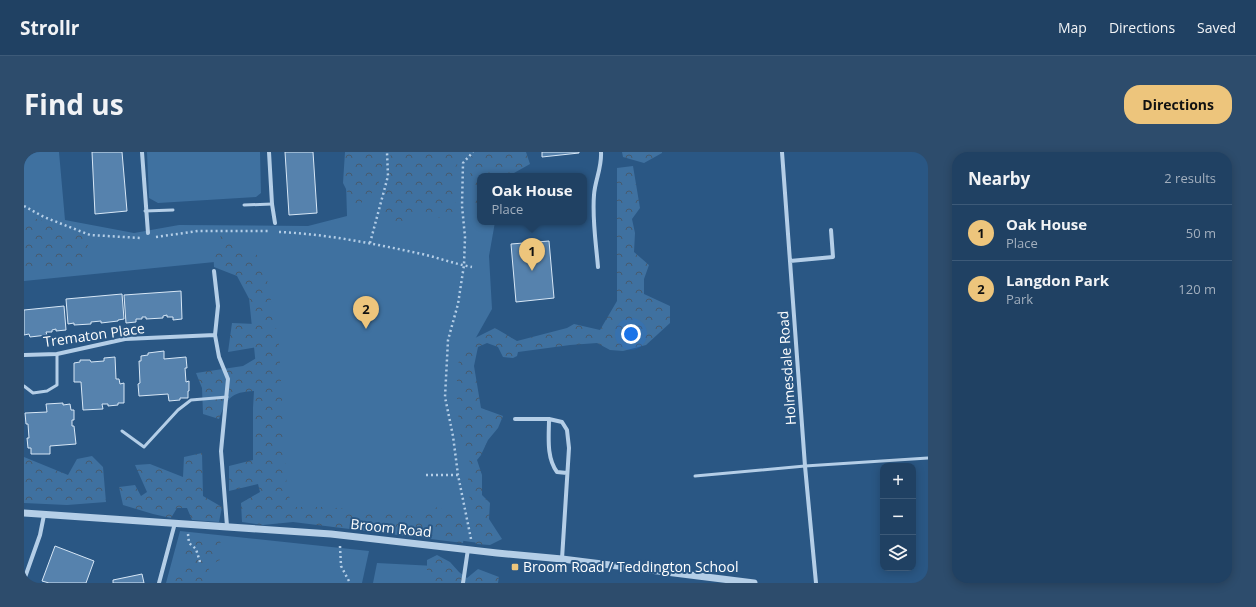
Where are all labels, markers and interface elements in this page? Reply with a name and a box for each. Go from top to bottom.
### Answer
text: Strollr [20,15,79,41]
text: Map [1058,18,1087,37]
text: Directions [1109,18,1175,37]
text: Saved [1197,18,1236,37]
text: Find us [24,85,124,123]
button: Directions [1124,85,1232,124]
text: Nearby [968,167,1030,190]
text: 2 results [1164,169,1216,187]
popup [477,173,587,225]
text: Oak House [491,180,573,200]
text: Place [491,200,523,218]
text: Oak House [1006,214,1087,234]
text: 1 [977,224,985,242]
text: 50 m [1186,224,1216,242]
text: Place [1006,234,1038,252]
pin: 1 [519,238,545,271]
text: Langdon Park [1006,270,1109,290]
text: 2 [977,280,985,298]
text: 120 m [1178,280,1216,298]
text: Park [1006,290,1033,308]
pin: 2 [353,296,379,329]
street label: Holmesdale Road [773,310,800,426]
street label: Trematon Place [42,318,146,351]
your location [621,324,641,344]
map controls [880,463,916,571]
button: + [880,463,916,499]
button: − [880,499,916,535]
street label: Broom Road [349,514,433,541]
button: layers [880,535,916,571]
place label: Broom Road / Teddington School [523,557,738,576]
marker: Broom Road / Teddington School [510,562,520,572]

